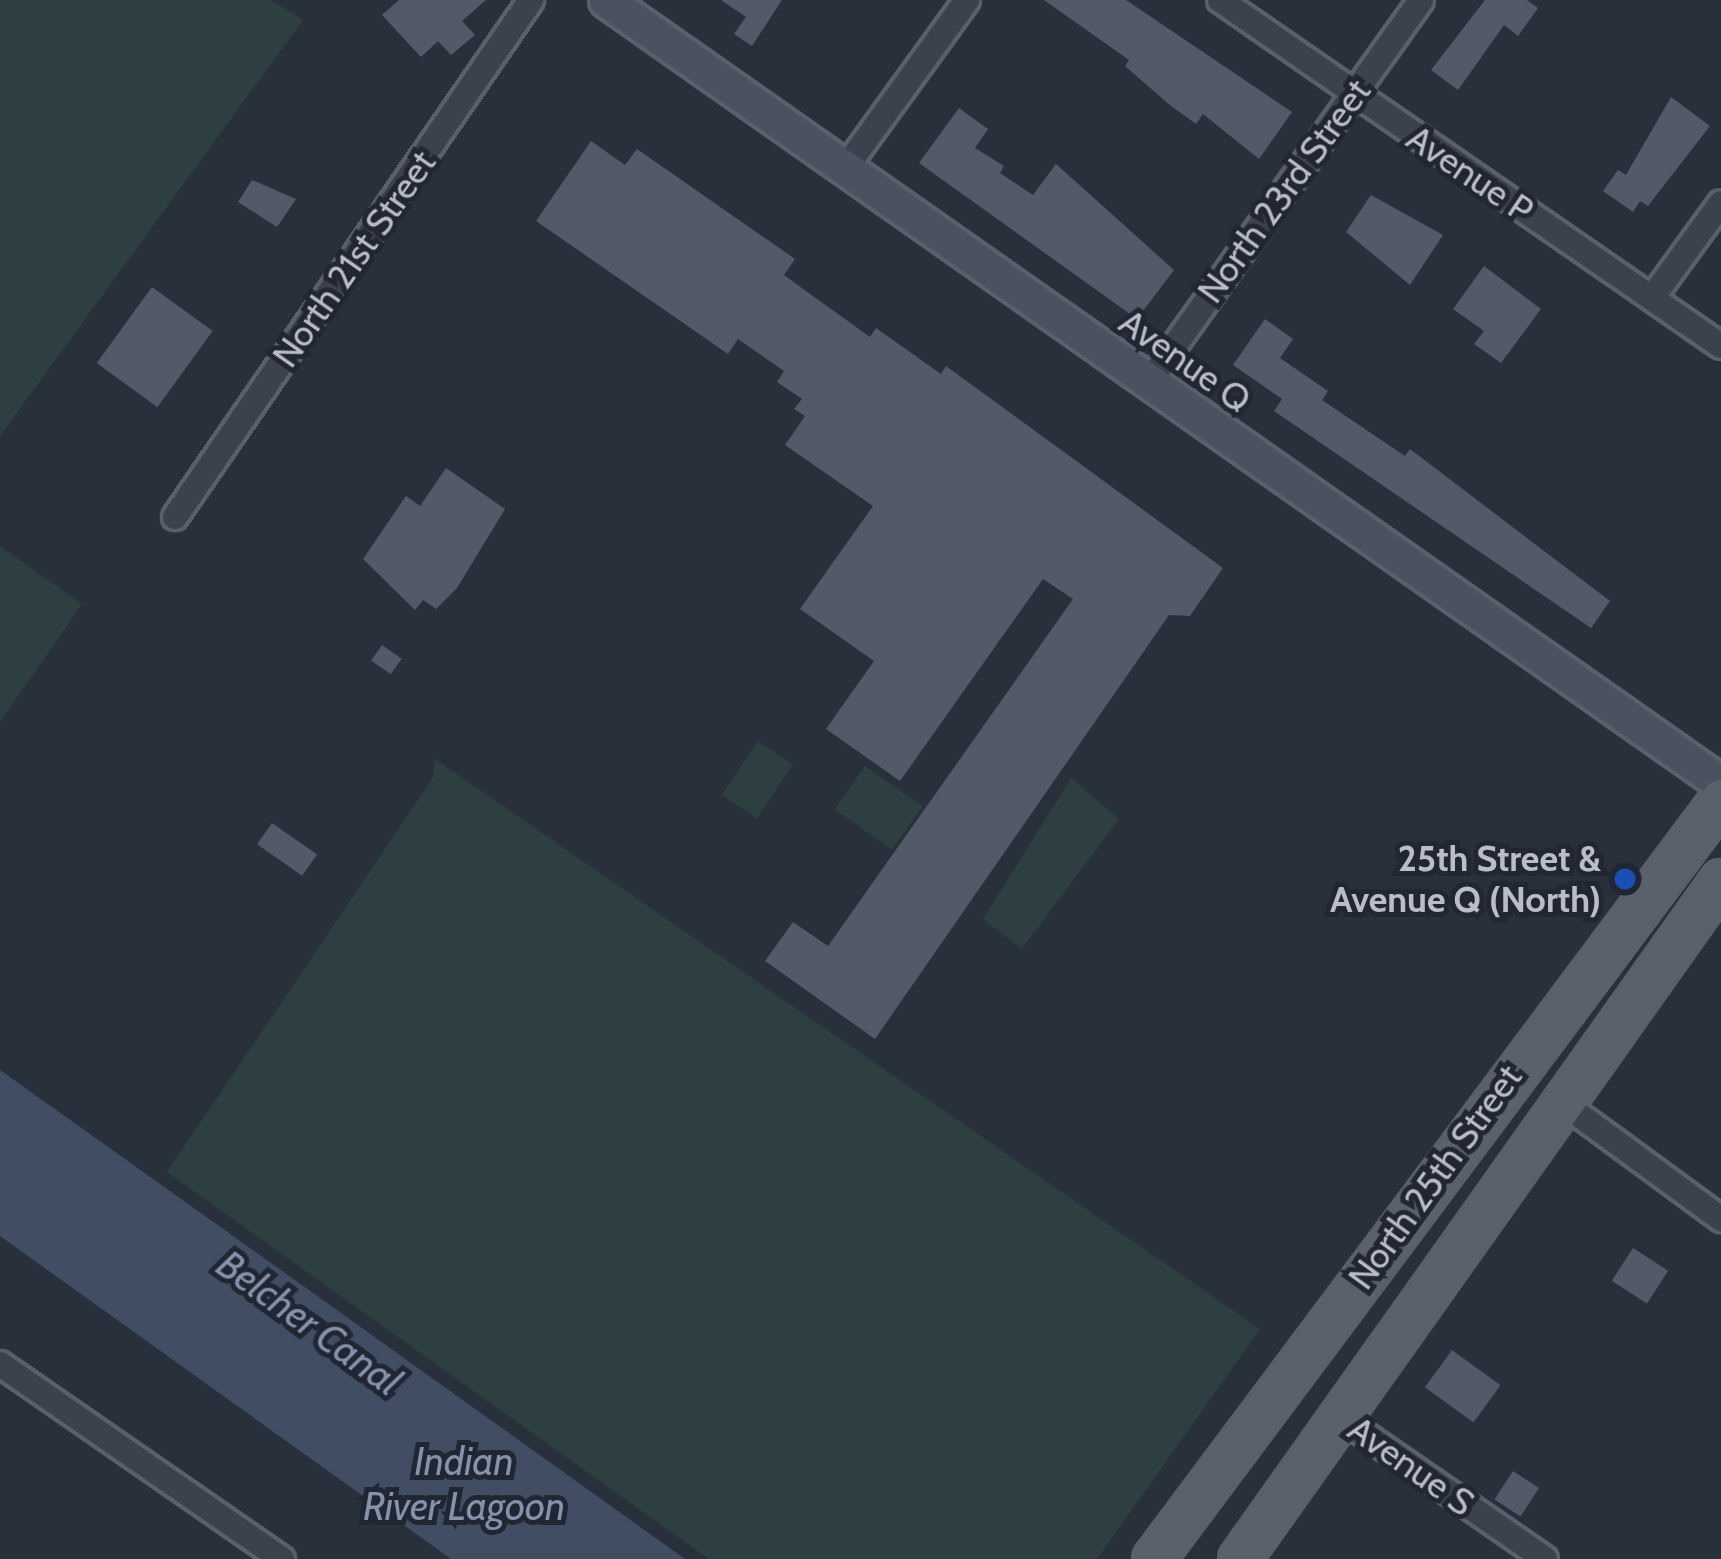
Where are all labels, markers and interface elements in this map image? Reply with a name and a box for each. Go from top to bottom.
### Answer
street label: North 23rd Street [1188,71,1380,311]
street label: Avenue P [1399,116,1541,232]
street label: North 21st Street [263,143,445,375]
street label: Avenue Q [1111,300,1259,422]
place label: 25th Street & Avenue Q (North) [1330,836,1601,921]
marker: 25th Street & Avenue Q (North) [1612,866,1638,892]
street label: North 25th Street [1339,1057,1531,1297]
water label: Belcher Canal [208,1241,410,1405]
street label: Avenue S [1340,1407,1482,1525]
water label: Indian River Lagoon [363,1439,565,1530]

